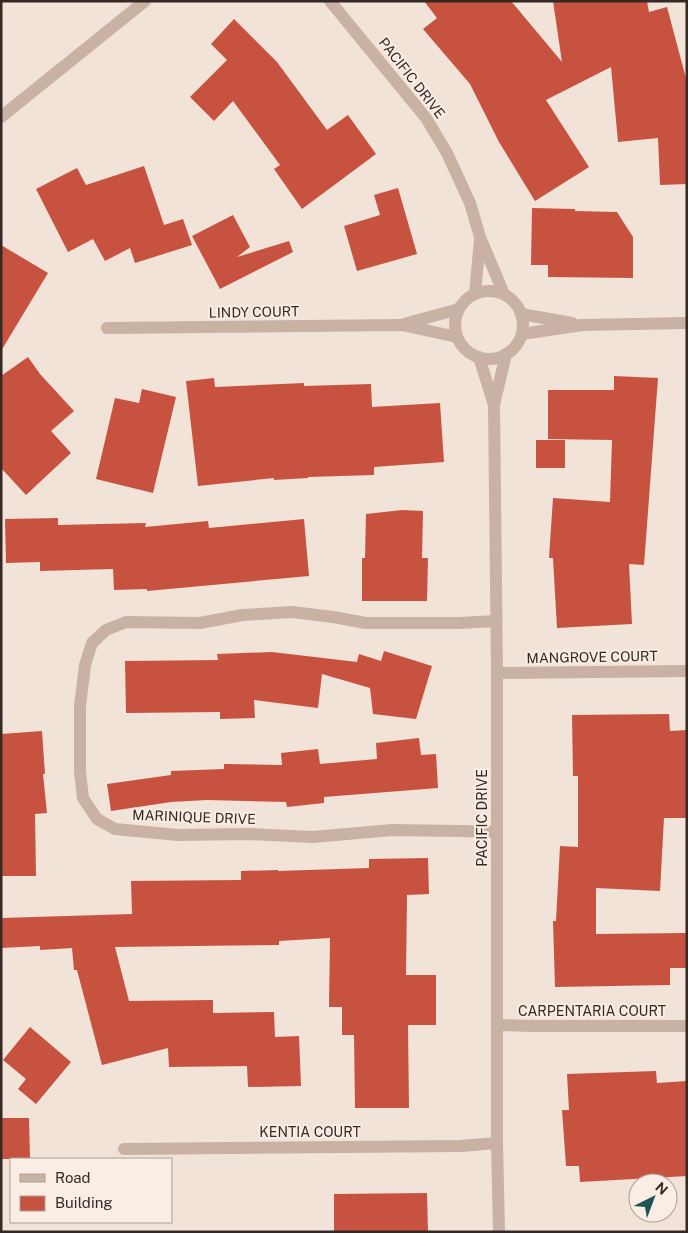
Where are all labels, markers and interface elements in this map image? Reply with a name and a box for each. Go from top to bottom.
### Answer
street label: PACIFIC DRIVE [376,35,448,121]
street label: LINDY COURT [209,303,299,321]
street label: MANGROVE COURT [526,648,658,666]
street label: PACIFIC DRIVE [474,769,490,867]
street label: MARINIQUE DRIVE [132,807,256,827]
street label: CARPENTARIA COURT [518,1003,666,1019]
street label: KENTIA COURT [259,1124,361,1140]
legend [10,1158,172,1223]
text: Road [55,1169,91,1186]
north arrow [628,1173,678,1223]
text: N [652,1179,671,1198]
text: Building [55,1194,113,1211]

